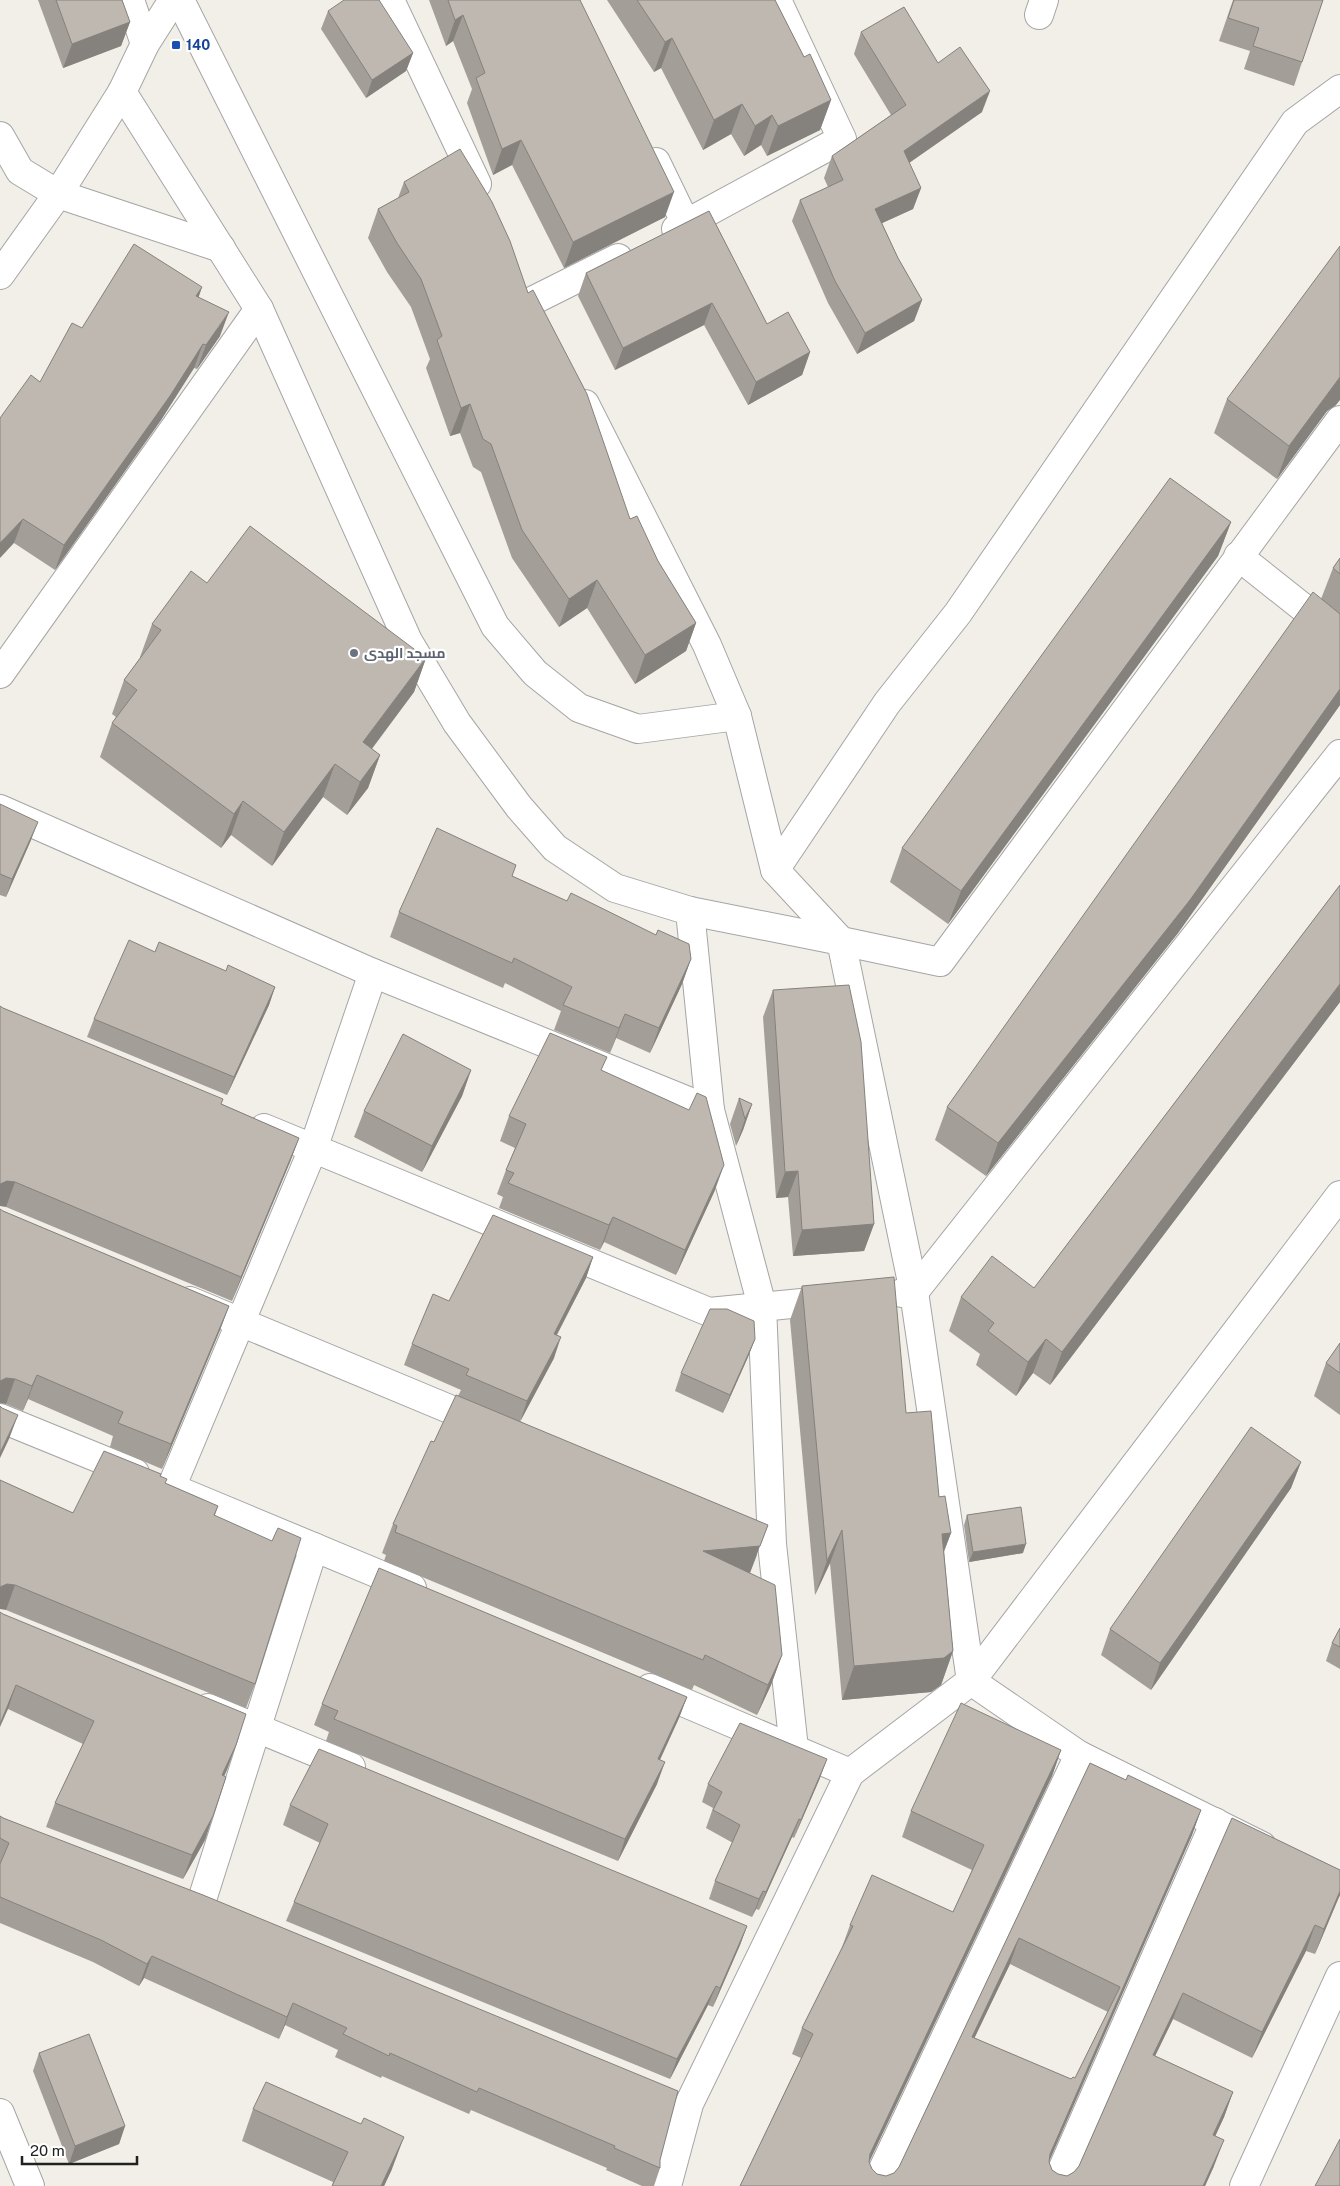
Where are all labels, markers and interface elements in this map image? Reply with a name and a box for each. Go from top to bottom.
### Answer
place label: 140 [186,37,210,53]
marker: 140 [170,39,182,51]
place label: مسجد الهدى [364,645,446,662]
marker: مسجد الهدى [348,647,360,659]
scale bar [22,2134,138,2166]
text: 20 m [30,2142,65,2159]

